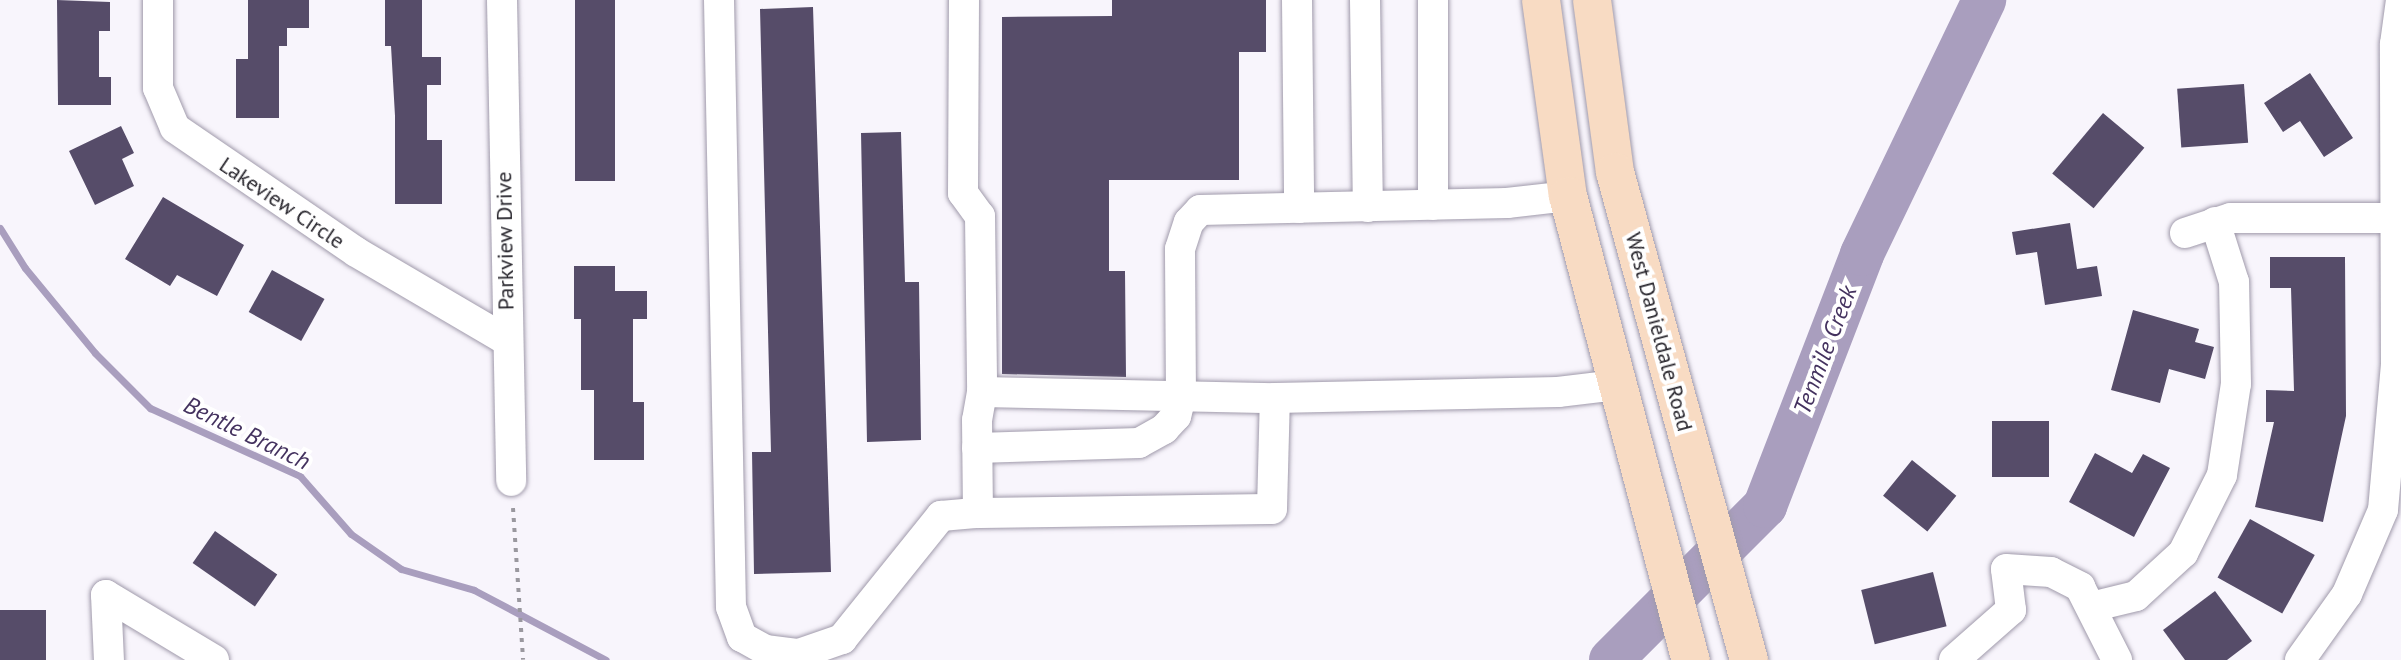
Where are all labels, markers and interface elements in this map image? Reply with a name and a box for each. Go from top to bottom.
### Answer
street label: Lakeview Circle [214,151,350,255]
street label: Parkview Drive [491,171,519,311]
street label: West Danieldale Road [1620,230,1698,434]
water label: Tenmile Creek [1787,282,1863,418]
water label: Bentle Branch [179,390,315,476]

